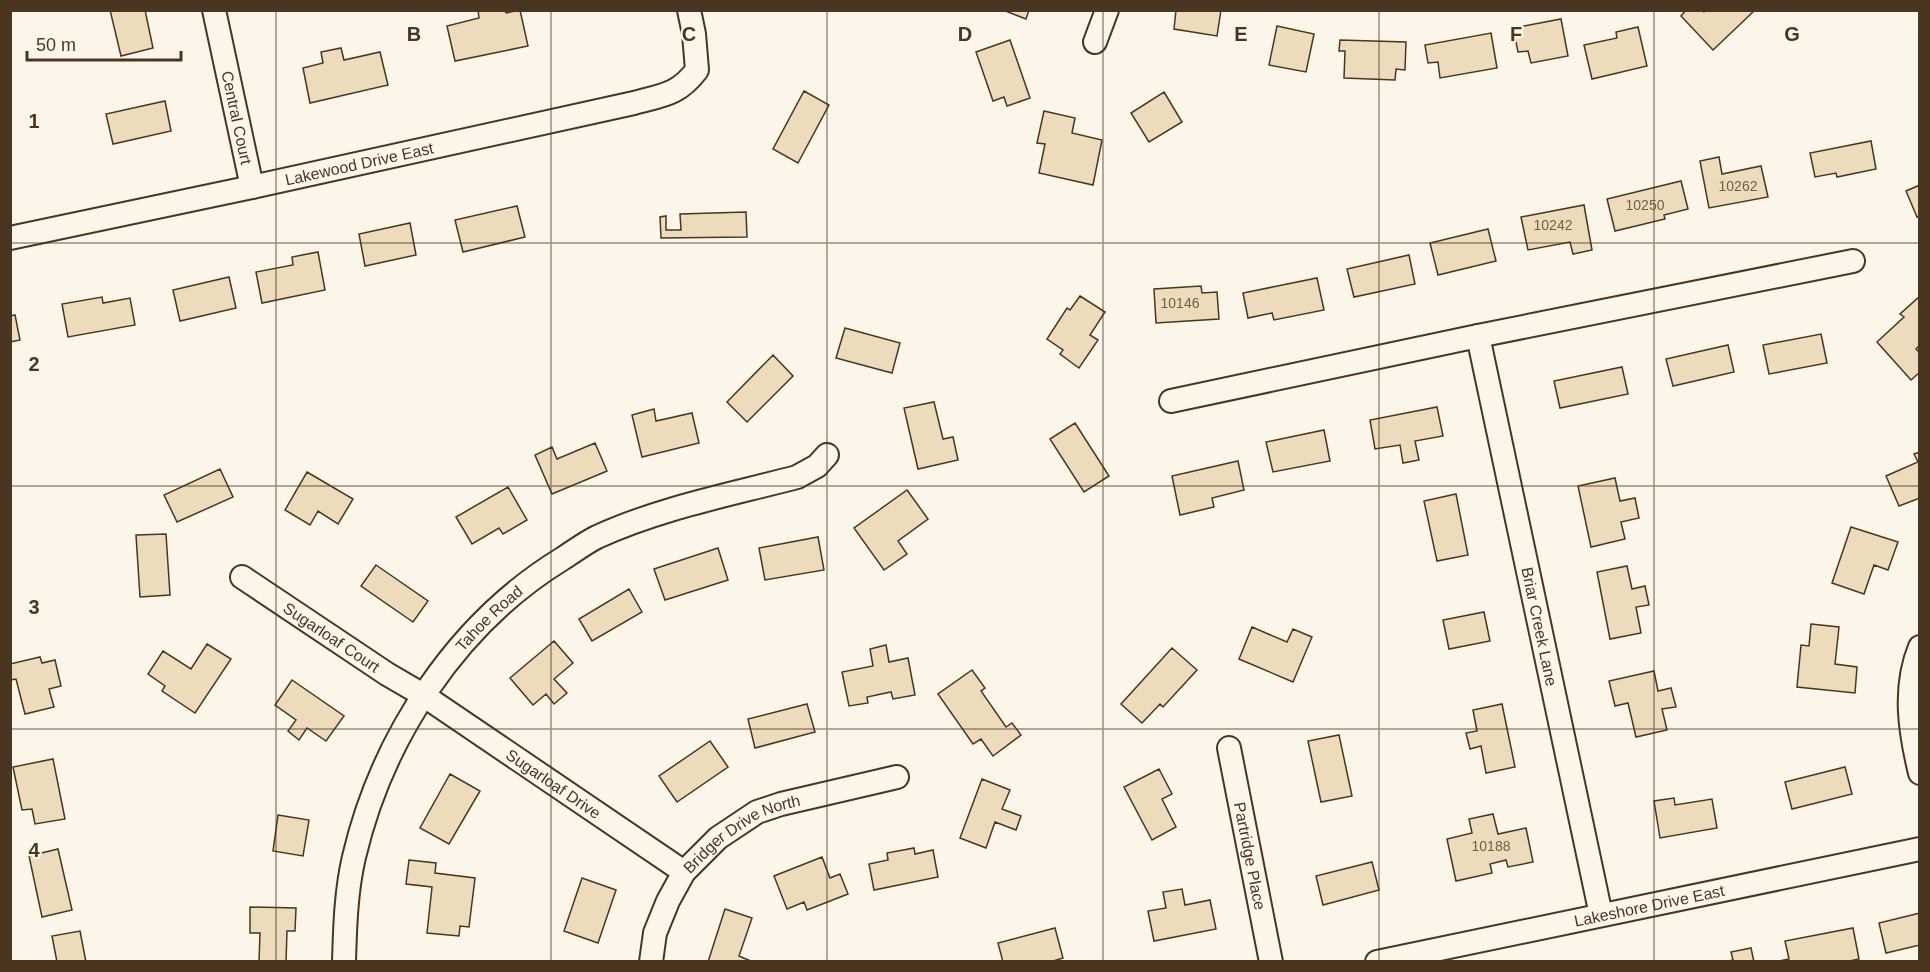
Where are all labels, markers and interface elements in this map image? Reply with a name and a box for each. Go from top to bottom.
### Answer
text: B [407,23,421,45]
text: C [682,23,696,45]
text: D [958,23,972,45]
text: E [1234,23,1248,45]
text: F [1510,23,1522,45]
text: G [1784,23,1800,45]
scale bar [27,24,182,62]
text: 50 m [36,35,76,55]
street label: Central Court [219,69,256,166]
text: 1 [28,110,40,132]
street label: Lakewood Drive East [283,139,435,188]
house number: 10262 [1719,178,1758,194]
house number: 10250 [1626,197,1665,213]
house number: 10242 [1534,217,1573,233]
house number: 10146 [1161,295,1200,311]
text: 2 [28,353,40,375]
street label: Briar Creek Lane [1519,566,1561,688]
street label: Tahoe Road [452,582,526,654]
text: 3 [28,596,40,618]
street label: Sugarloaf Court [280,599,384,676]
street label: Sugarloaf Drive [503,746,604,822]
street label: Bridger Drive North [680,791,802,876]
street label: Partridge Place [1231,801,1269,911]
house number: 10188 [1472,838,1511,854]
text: 4 [28,839,40,861]
street label: Lakeshore Drive East [1573,881,1726,929]

